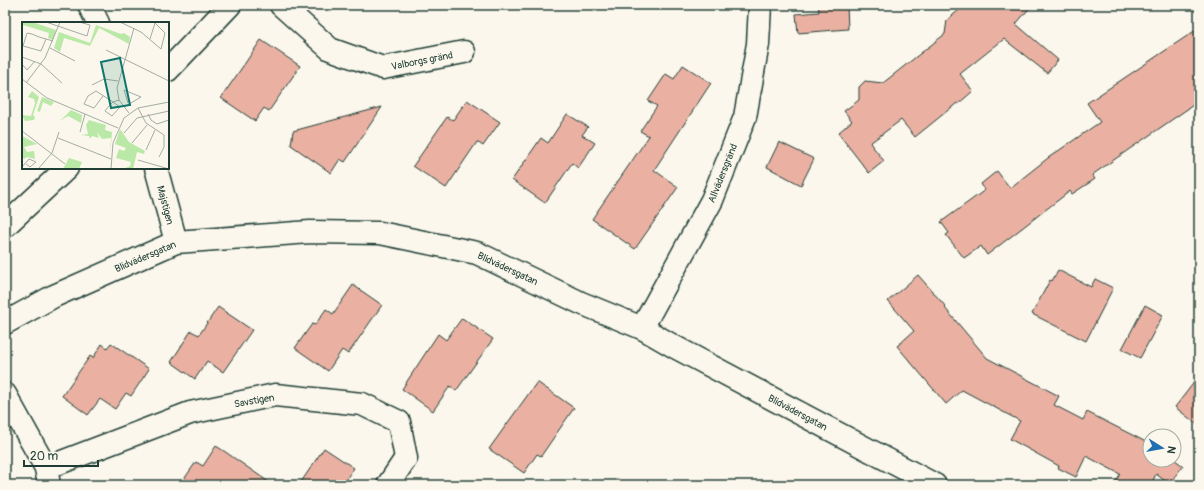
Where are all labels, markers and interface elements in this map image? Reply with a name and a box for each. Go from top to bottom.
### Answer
inset map [22,22,169,169]
street label: Valborgs gränd [390,49,454,73]
street label: Allvädersgränd [706,142,740,205]
street label: Majstigen [154,184,176,226]
street label: Blidvädersgatan [113,238,178,275]
street label: Blidvädersgatan [475,250,540,288]
street label: Savstigen [233,391,276,410]
street label: Blidvädersgatan [766,392,830,434]
north arrow [1142,428,1182,468]
scale bar [24,442,98,468]
text: N [1164,445,1178,455]
text: 20 m [30,449,59,464]

